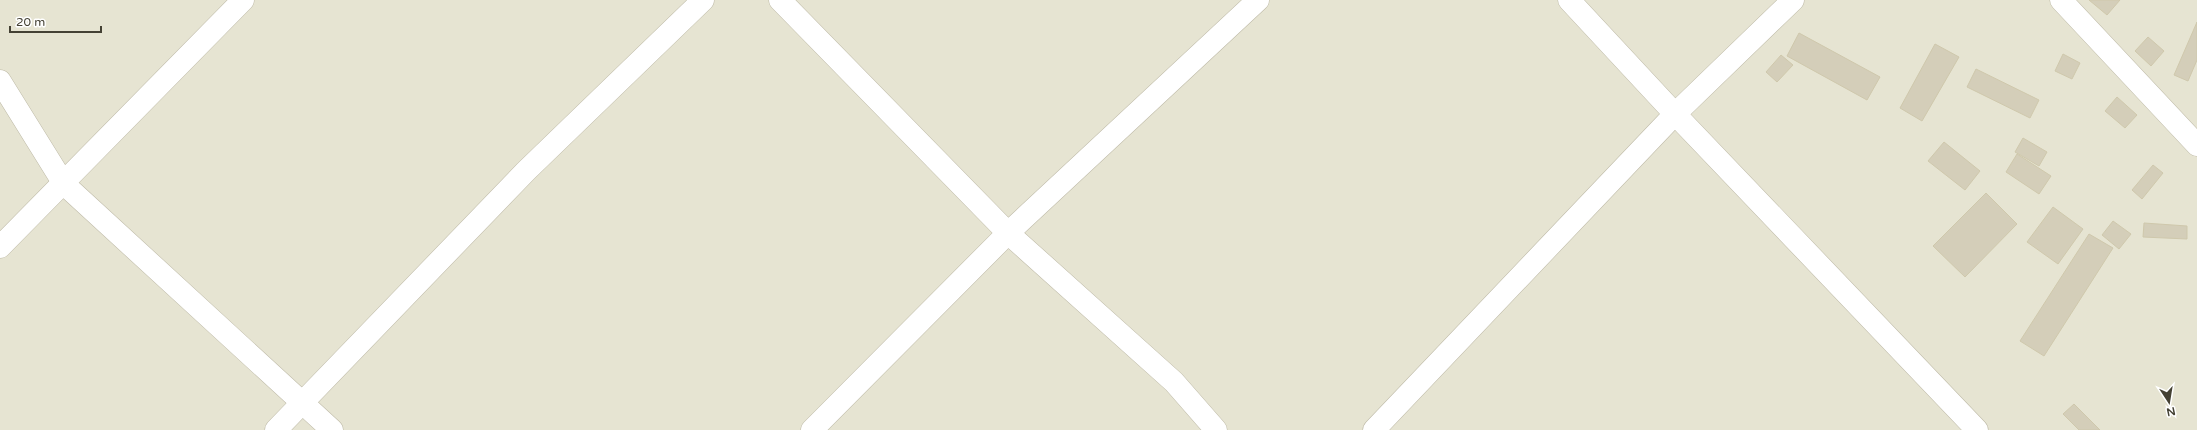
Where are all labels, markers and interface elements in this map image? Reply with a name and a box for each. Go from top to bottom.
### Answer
scale bar [10,8,101,34]
text: 20 m [16,15,45,29]
north arrow [2149,382,2189,422]
text: N [2165,404,2177,419]

